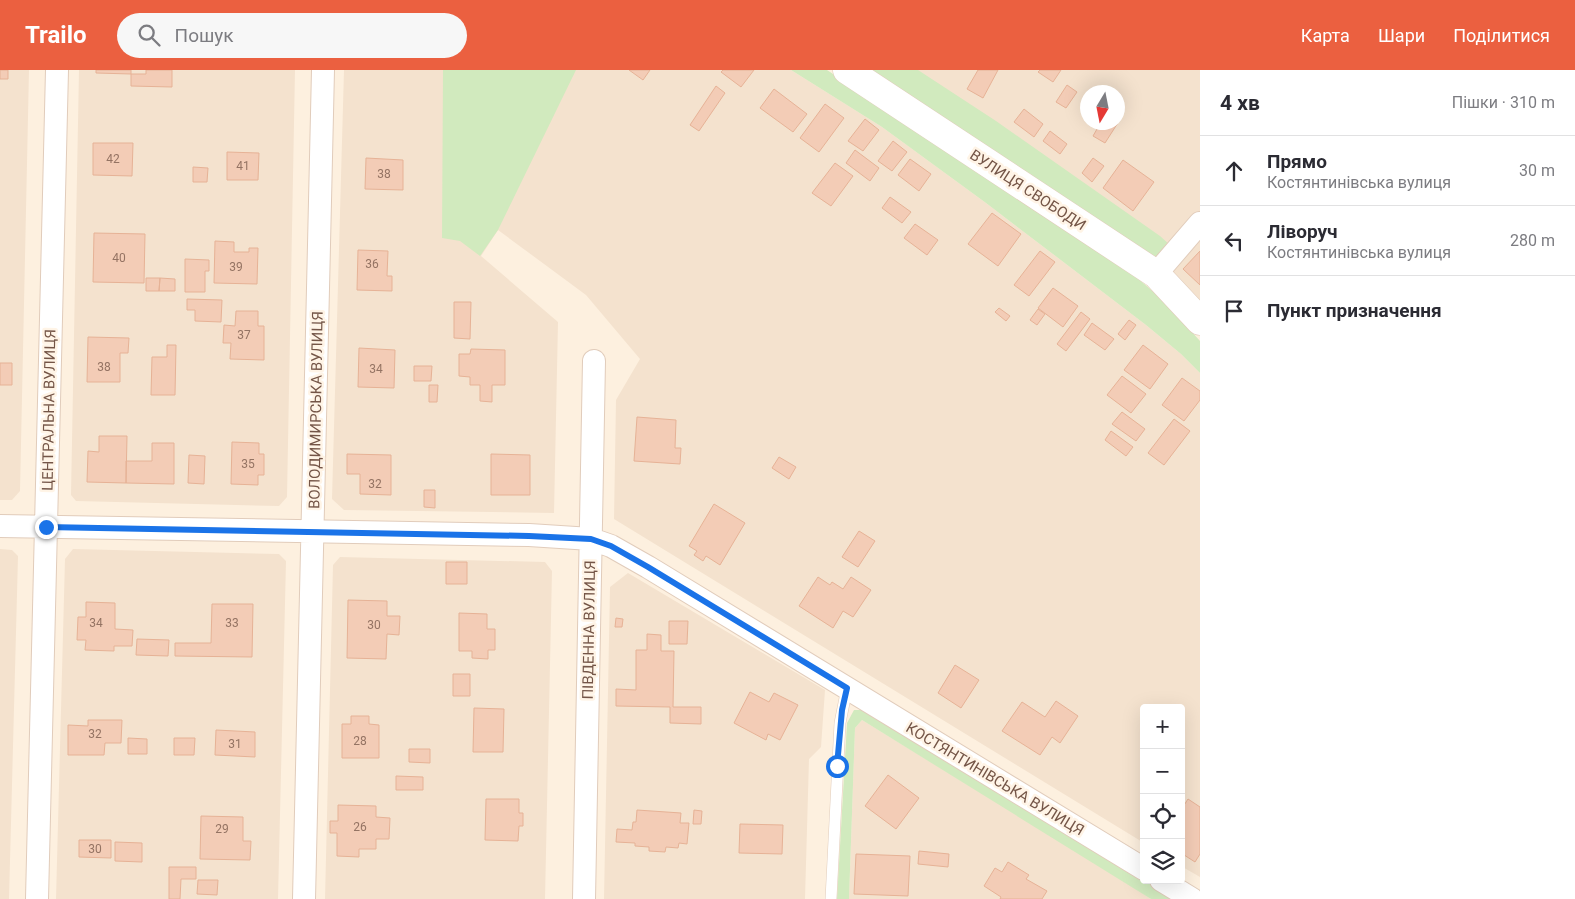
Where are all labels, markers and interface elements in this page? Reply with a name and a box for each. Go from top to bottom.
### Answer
search box [117,13,467,58]
text: Trailo [25,21,87,49]
icon: search [135,21,163,49]
text: Пошук [175,24,234,47]
text: Карта [1301,25,1350,46]
text: Шари [1378,25,1425,46]
text: Поділитися [1453,25,1550,46]
north arrow [1080,85,1125,130]
text: 4 хв [1220,91,1260,115]
text: Пішки · 310 m [1452,93,1555,112]
street label: ВУЛИЦЯ СВОБОДИ [967,146,1089,234]
text: Прямо [1267,150,1327,173]
house number: 42 [106,152,120,166]
icon: ahead [1220,157,1248,185]
house number: 41 [236,159,250,173]
text: 30 m [1519,161,1555,180]
house number: 38 [377,167,391,181]
text: Костянтинівська вулиця [1267,173,1451,192]
text: Ліворуч [1267,220,1338,243]
icon: left [1220,227,1248,255]
text: 280 m [1510,231,1555,250]
text: Костянтинівська вулиця [1267,243,1451,262]
house number: 40 [112,251,126,265]
house number: 36 [365,257,379,271]
house number: 39 [229,260,243,274]
icon: arrive [1220,297,1248,325]
text: Пункт призначення [1267,299,1442,322]
street label: ВОЛОДИМИРСЬКА ВУЛИЦЯ [305,311,327,509]
house number: 37 [237,328,251,342]
street label: ЦЕНТРАЛЬНА ВУЛИЦЯ [39,329,59,491]
house number: 38 [97,360,111,374]
house number: 34 [369,362,383,376]
house number: 35 [241,457,255,471]
house number: 32 [368,477,382,491]
route end [35,516,58,539]
street label: ПІВДЕННА ВУЛИЦЯ [579,560,599,700]
house number: 34 [89,616,103,630]
house number: 33 [225,616,239,630]
house number: 30 [367,618,381,632]
map controls [1140,704,1185,884]
button: + [1140,704,1185,749]
street label: КОСТЯНТИНІВСЬКА ВУЛИЦЯ [903,719,1087,839]
house number: 32 [88,727,102,741]
house number: 28 [353,734,367,748]
house number: 31 [228,737,242,751]
button: − [1140,749,1185,794]
route start [826,755,849,778]
button: locate [1140,794,1185,839]
house number: 26 [353,820,367,834]
house number: 29 [215,822,229,836]
button: layers [1140,839,1185,884]
house number: 30 [88,842,102,856]

